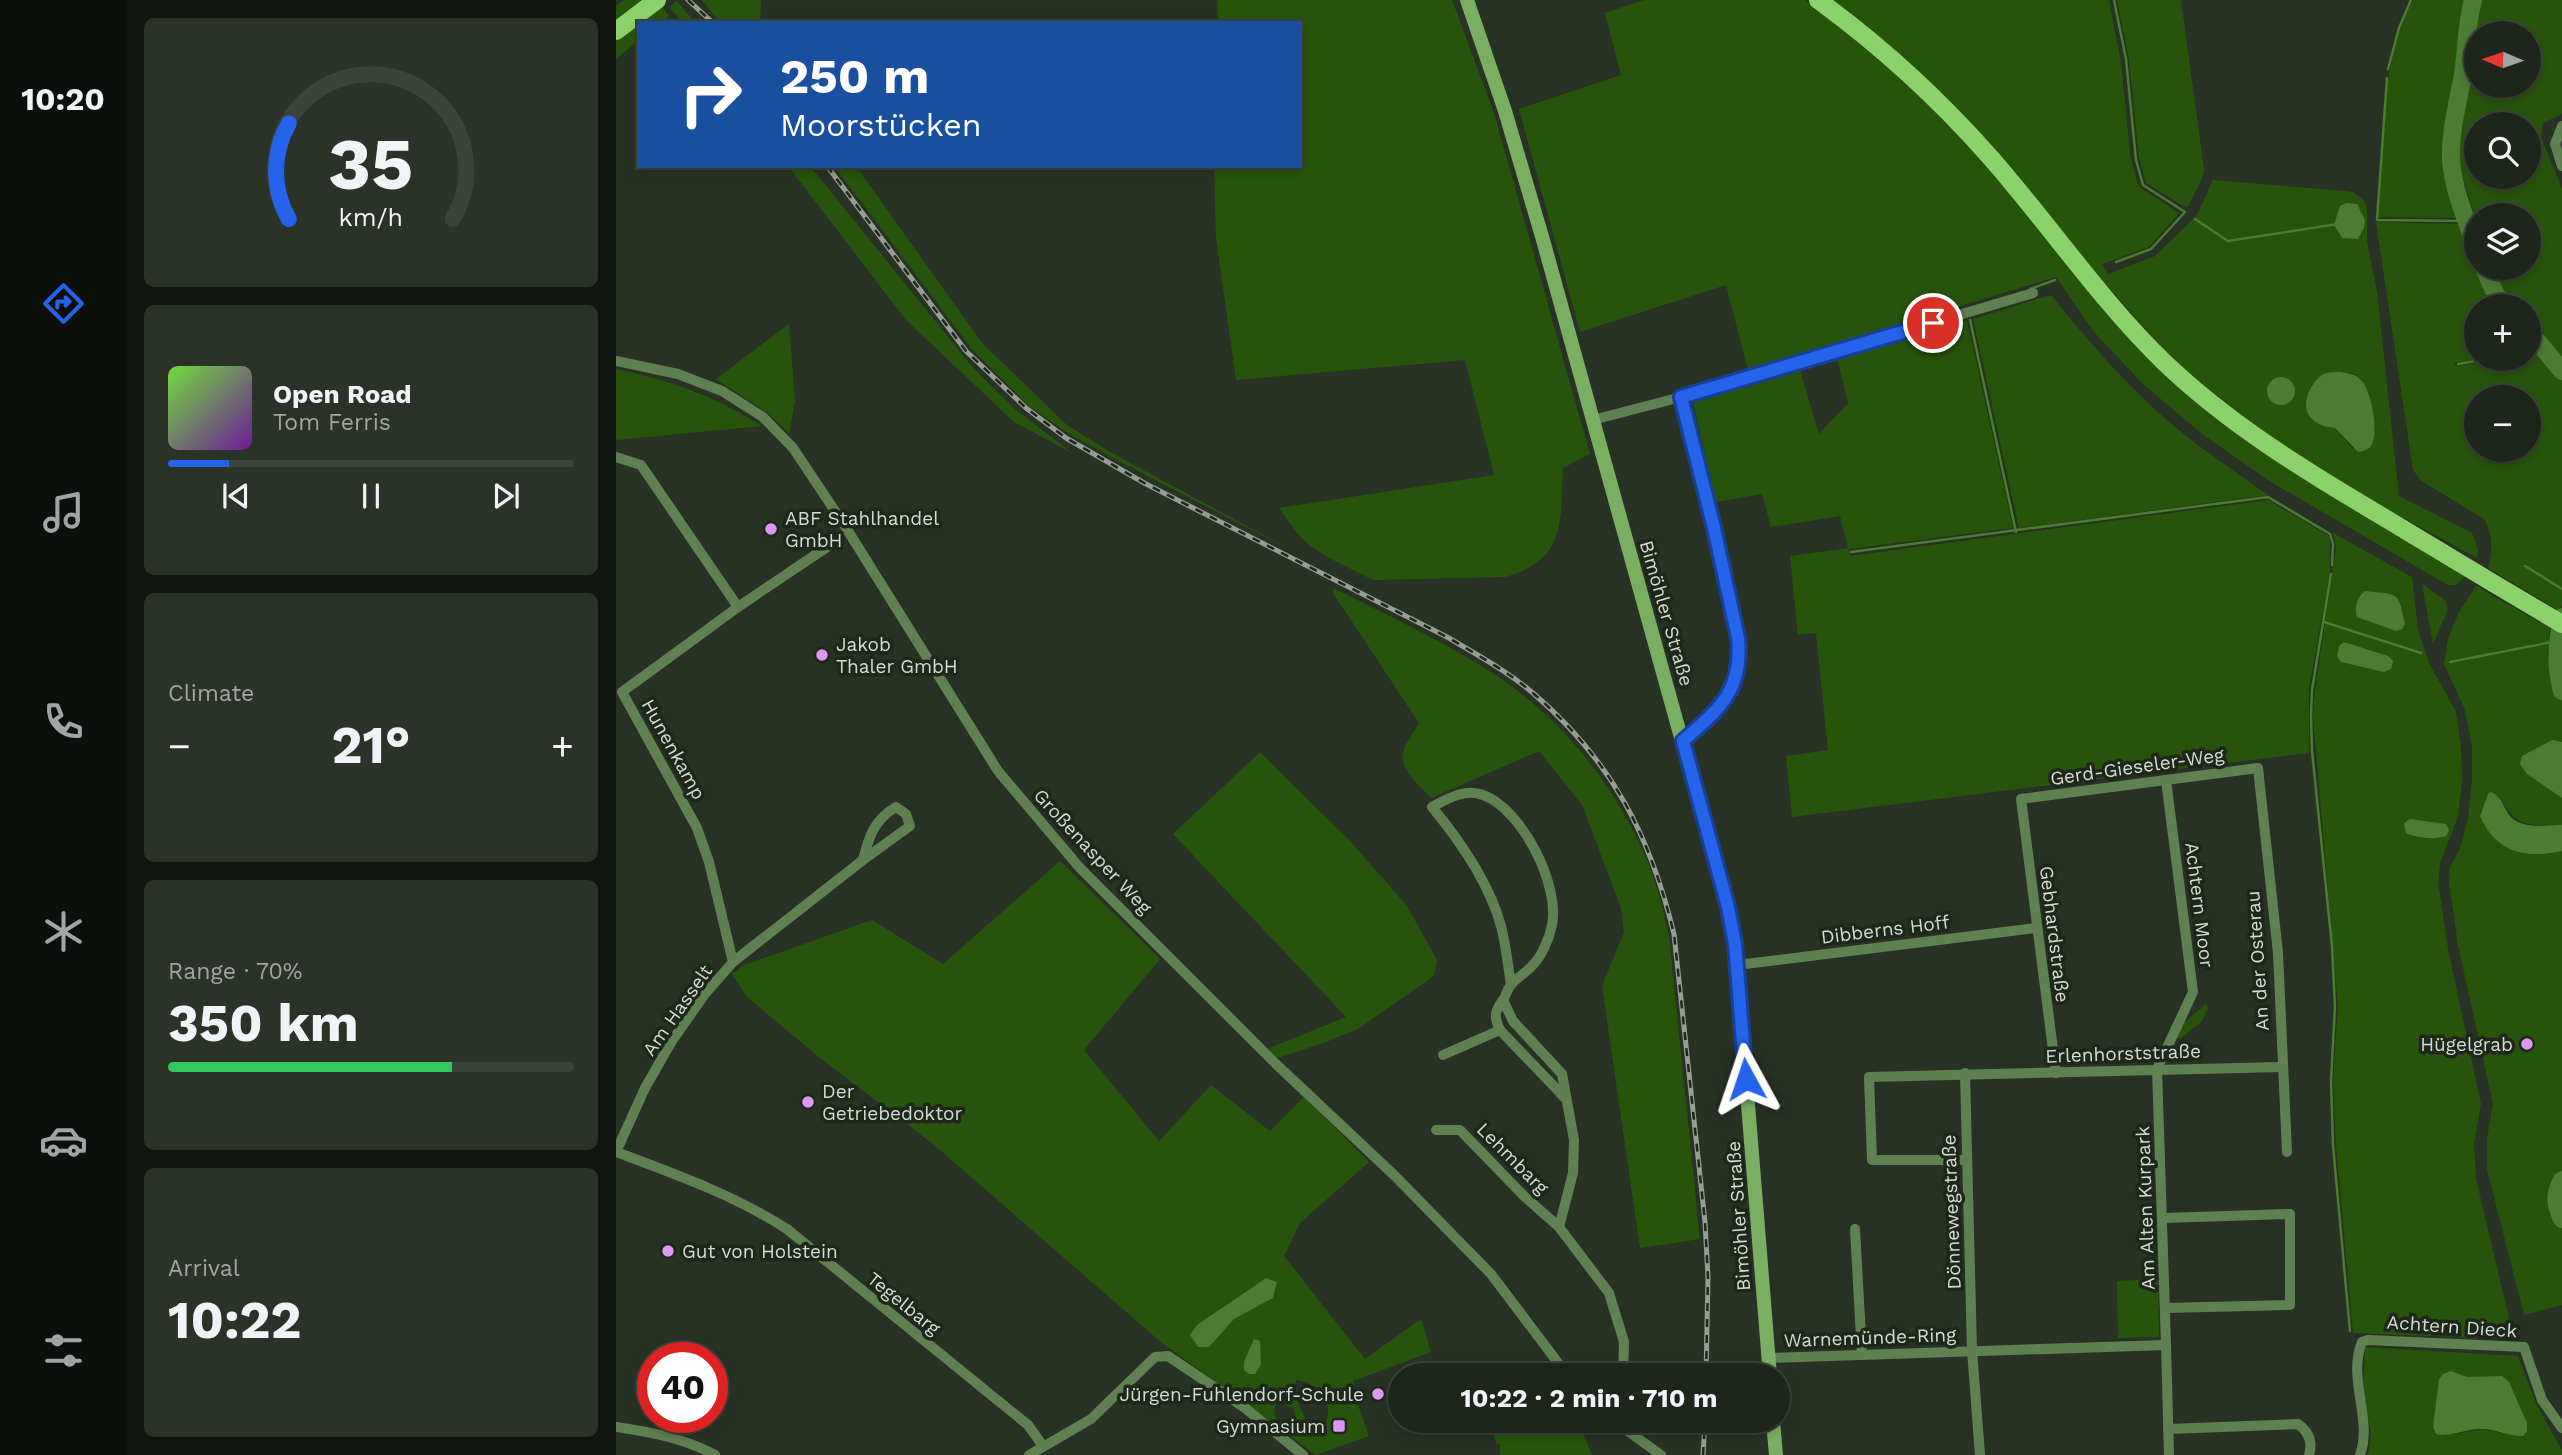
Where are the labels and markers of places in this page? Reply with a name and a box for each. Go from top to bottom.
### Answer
pin [1903,293,1963,353]
place label: ABF Stahlhandel GmbH [785,507,939,552]
marker: ABF Stahlhandel GmbH [763,521,779,537]
place label: Jakob Thaler GmbH [836,633,958,678]
marker: Jakob Thaler GmbH [814,647,830,663]
place label: Hügelgrab [2420,1033,2513,1056]
marker: Hügelgrab [2519,1036,2535,1052]
place label: Der Getriebedoktor [822,1080,962,1125]
marker: Der Getriebedoktor [800,1094,816,1110]
place label: Gut von Holstein [682,1240,838,1263]
marker: Gut von Holstein [660,1243,676,1259]
place label: Jürgen-Fuhlendorf-Schule [1119,1383,1364,1406]
marker: Jürgen-Fuhlendorf-Schule [1370,1386,1386,1402]
place label: Gymnasium [1216,1415,1325,1438]
marker: Gymnasium [1331,1418,1347,1434]

